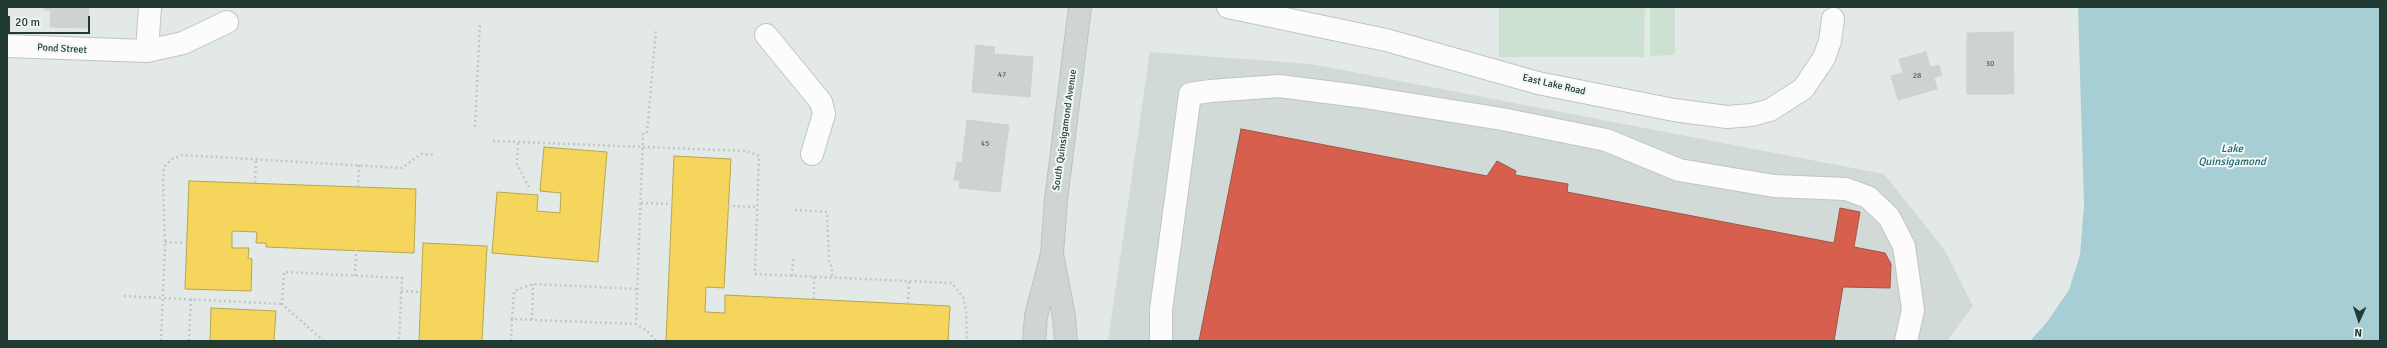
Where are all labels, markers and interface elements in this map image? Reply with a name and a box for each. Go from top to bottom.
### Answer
scale bar [10,8,92,34]
text: 20 m [15,15,40,30]
street label: Pond Street [37,42,87,56]
house number: 30 [1986,59,1994,69]
street label: South Quinsigamond Avenue [1051,69,1079,191]
house number: 47 [998,70,1006,80]
house number: 28 [1913,71,1921,81]
street label: East Lake Road [1521,72,1587,98]
house number: 45 [981,139,989,149]
water label: Lake Quinsigamond [2198,142,2266,168]
north arrow [2339,300,2379,340]
text: N [2354,326,2363,339]

